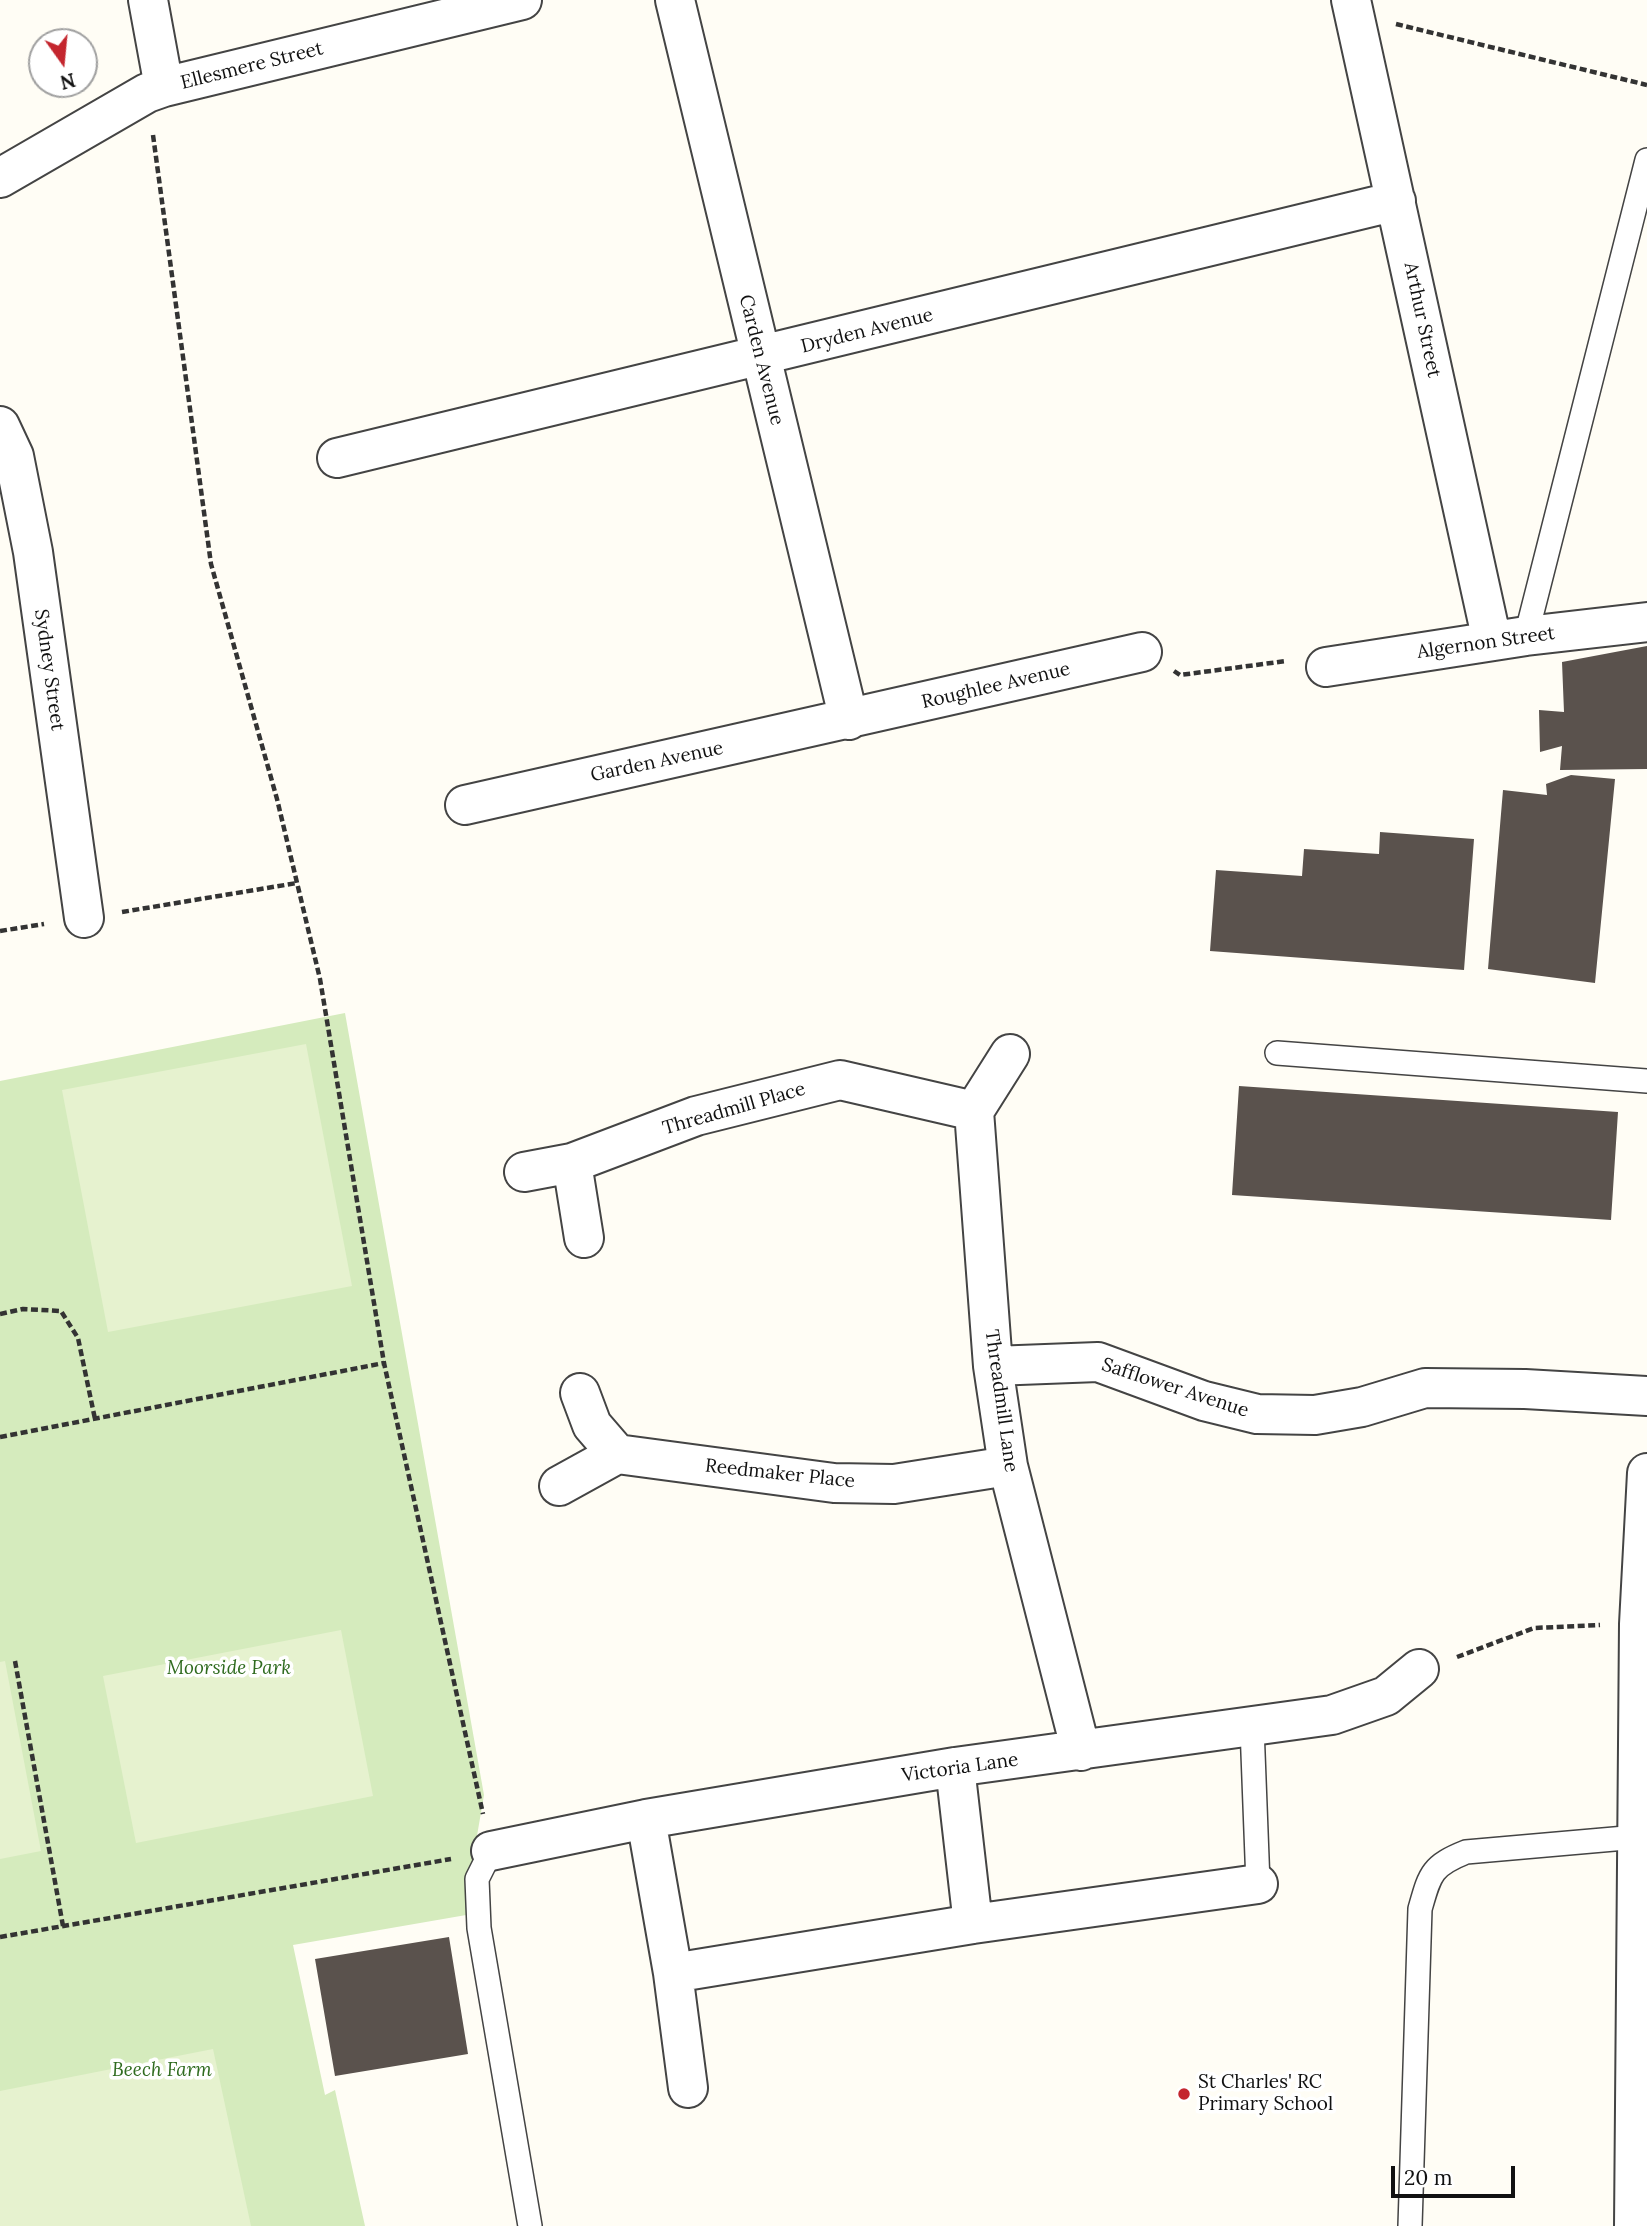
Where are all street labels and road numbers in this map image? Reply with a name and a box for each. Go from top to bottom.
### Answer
street label: Ellesmere Street [179,37,325,95]
street label: Arthur Street [1399,260,1445,380]
street label: Carden Avenue [734,292,788,428]
street label: Dryden Avenue [799,304,935,358]
street label: Sydney Street [29,608,69,732]
street label: Algernon Street [1416,622,1556,664]
street label: Roughlee Avenue [920,658,1072,714]
street label: Garden Avenue [589,737,725,787]
street label: Threadmill Place [660,1078,808,1140]
street label: Threadmill Lane [980,1328,1022,1474]
street label: Safflower Avenue [1099,1353,1251,1423]
street label: Reedmaker Place [704,1455,856,1493]
street label: Victoria Lane [900,1749,1020,1787]

